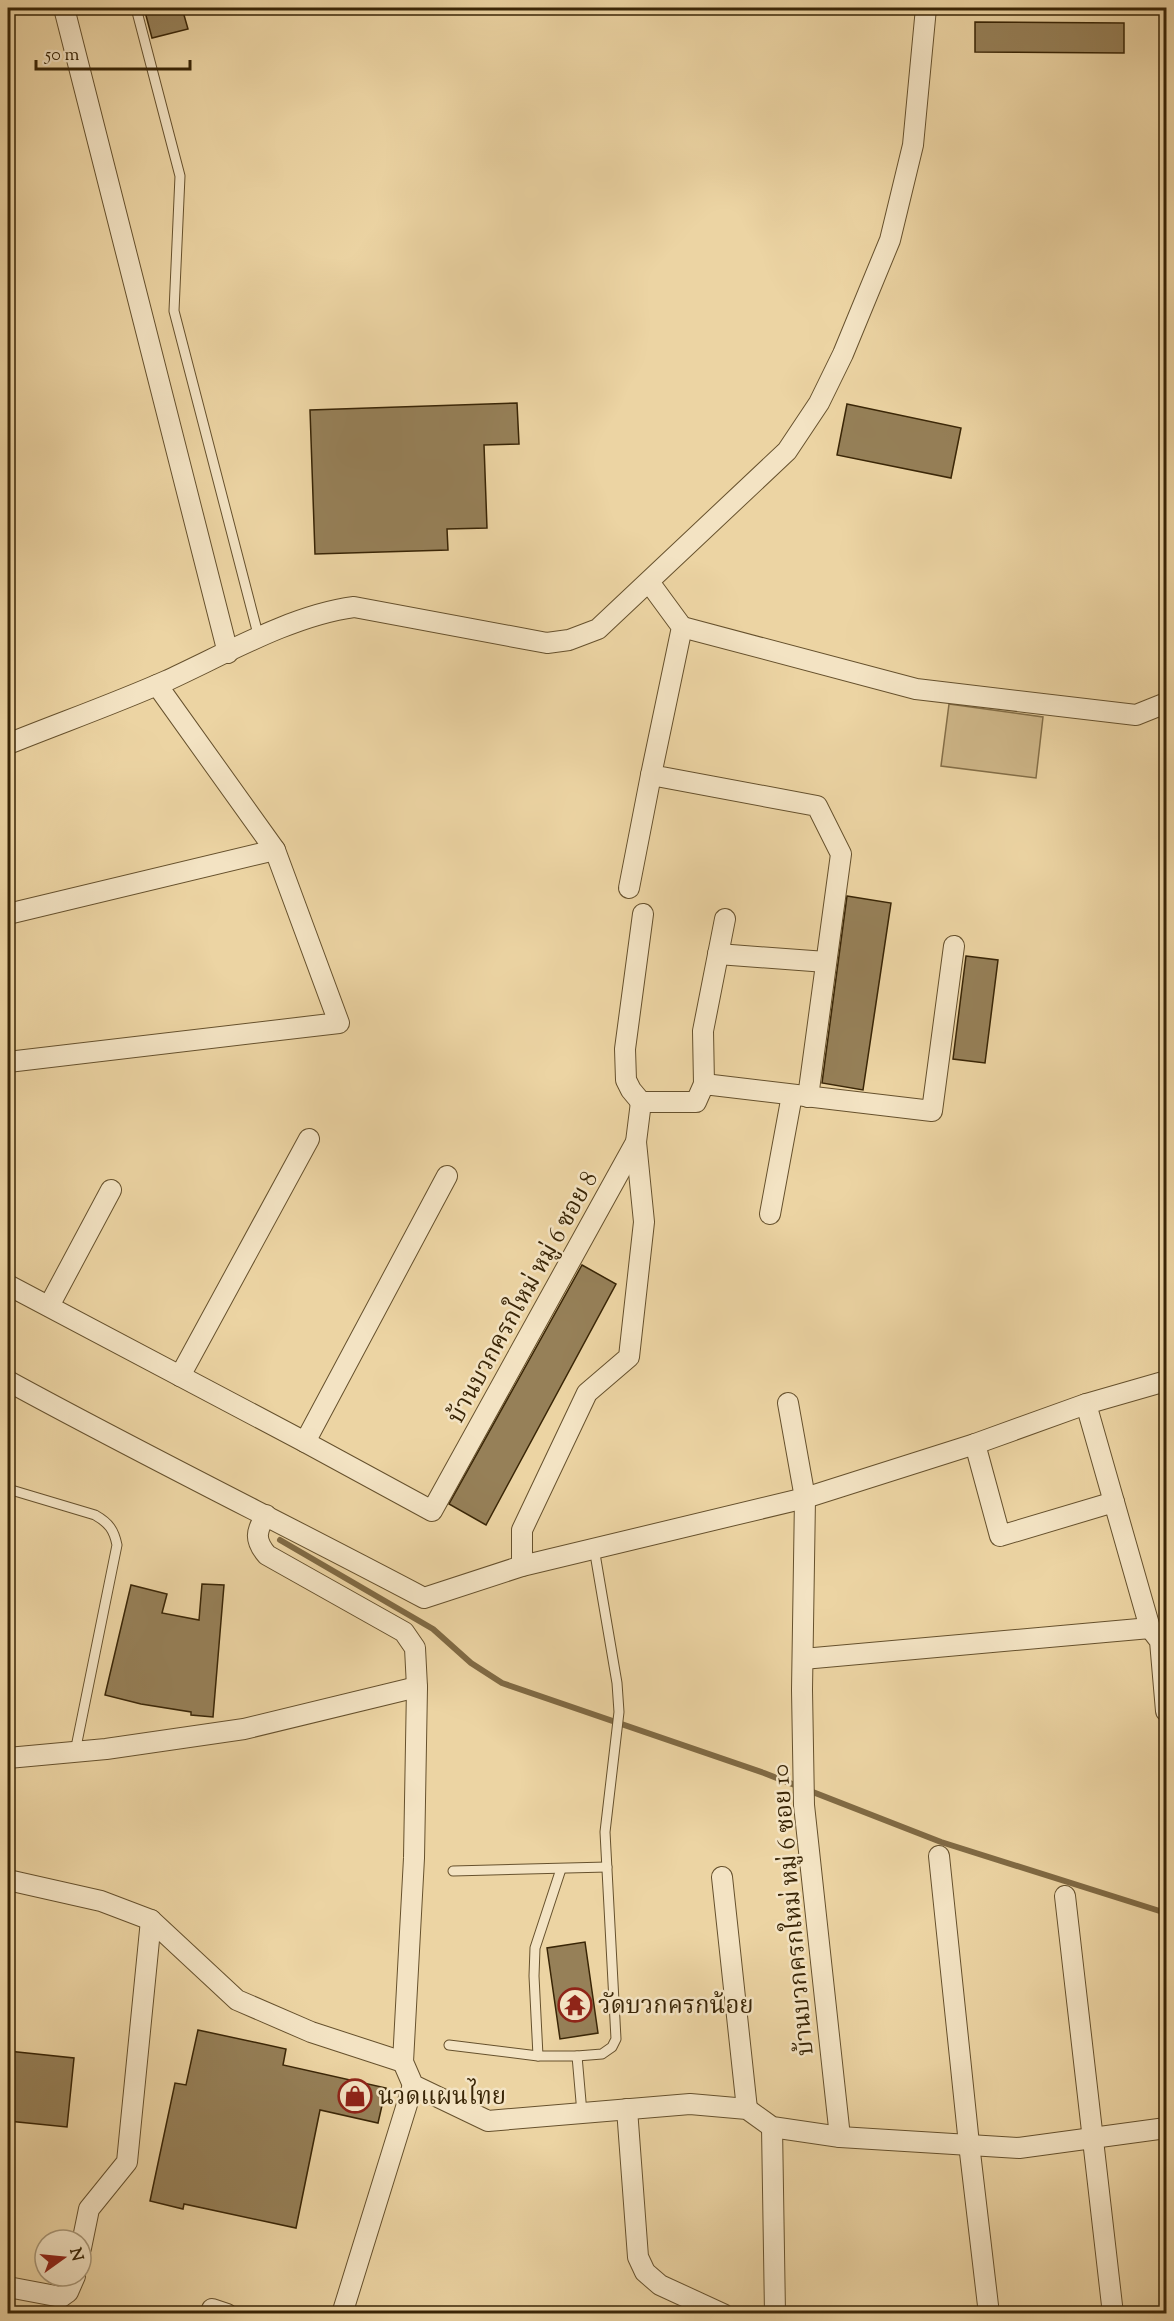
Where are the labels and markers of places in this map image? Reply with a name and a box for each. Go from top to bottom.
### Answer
temple icon: วัดบวกครกน้อย [557,1987,593,2023]
place label: วัดบวกครกน้อย [598,1990,754,2024]
shop icon: นวดแผนไทย [337,2078,373,2114]
place label: นวดแผนไทย [378,2078,506,2115]

